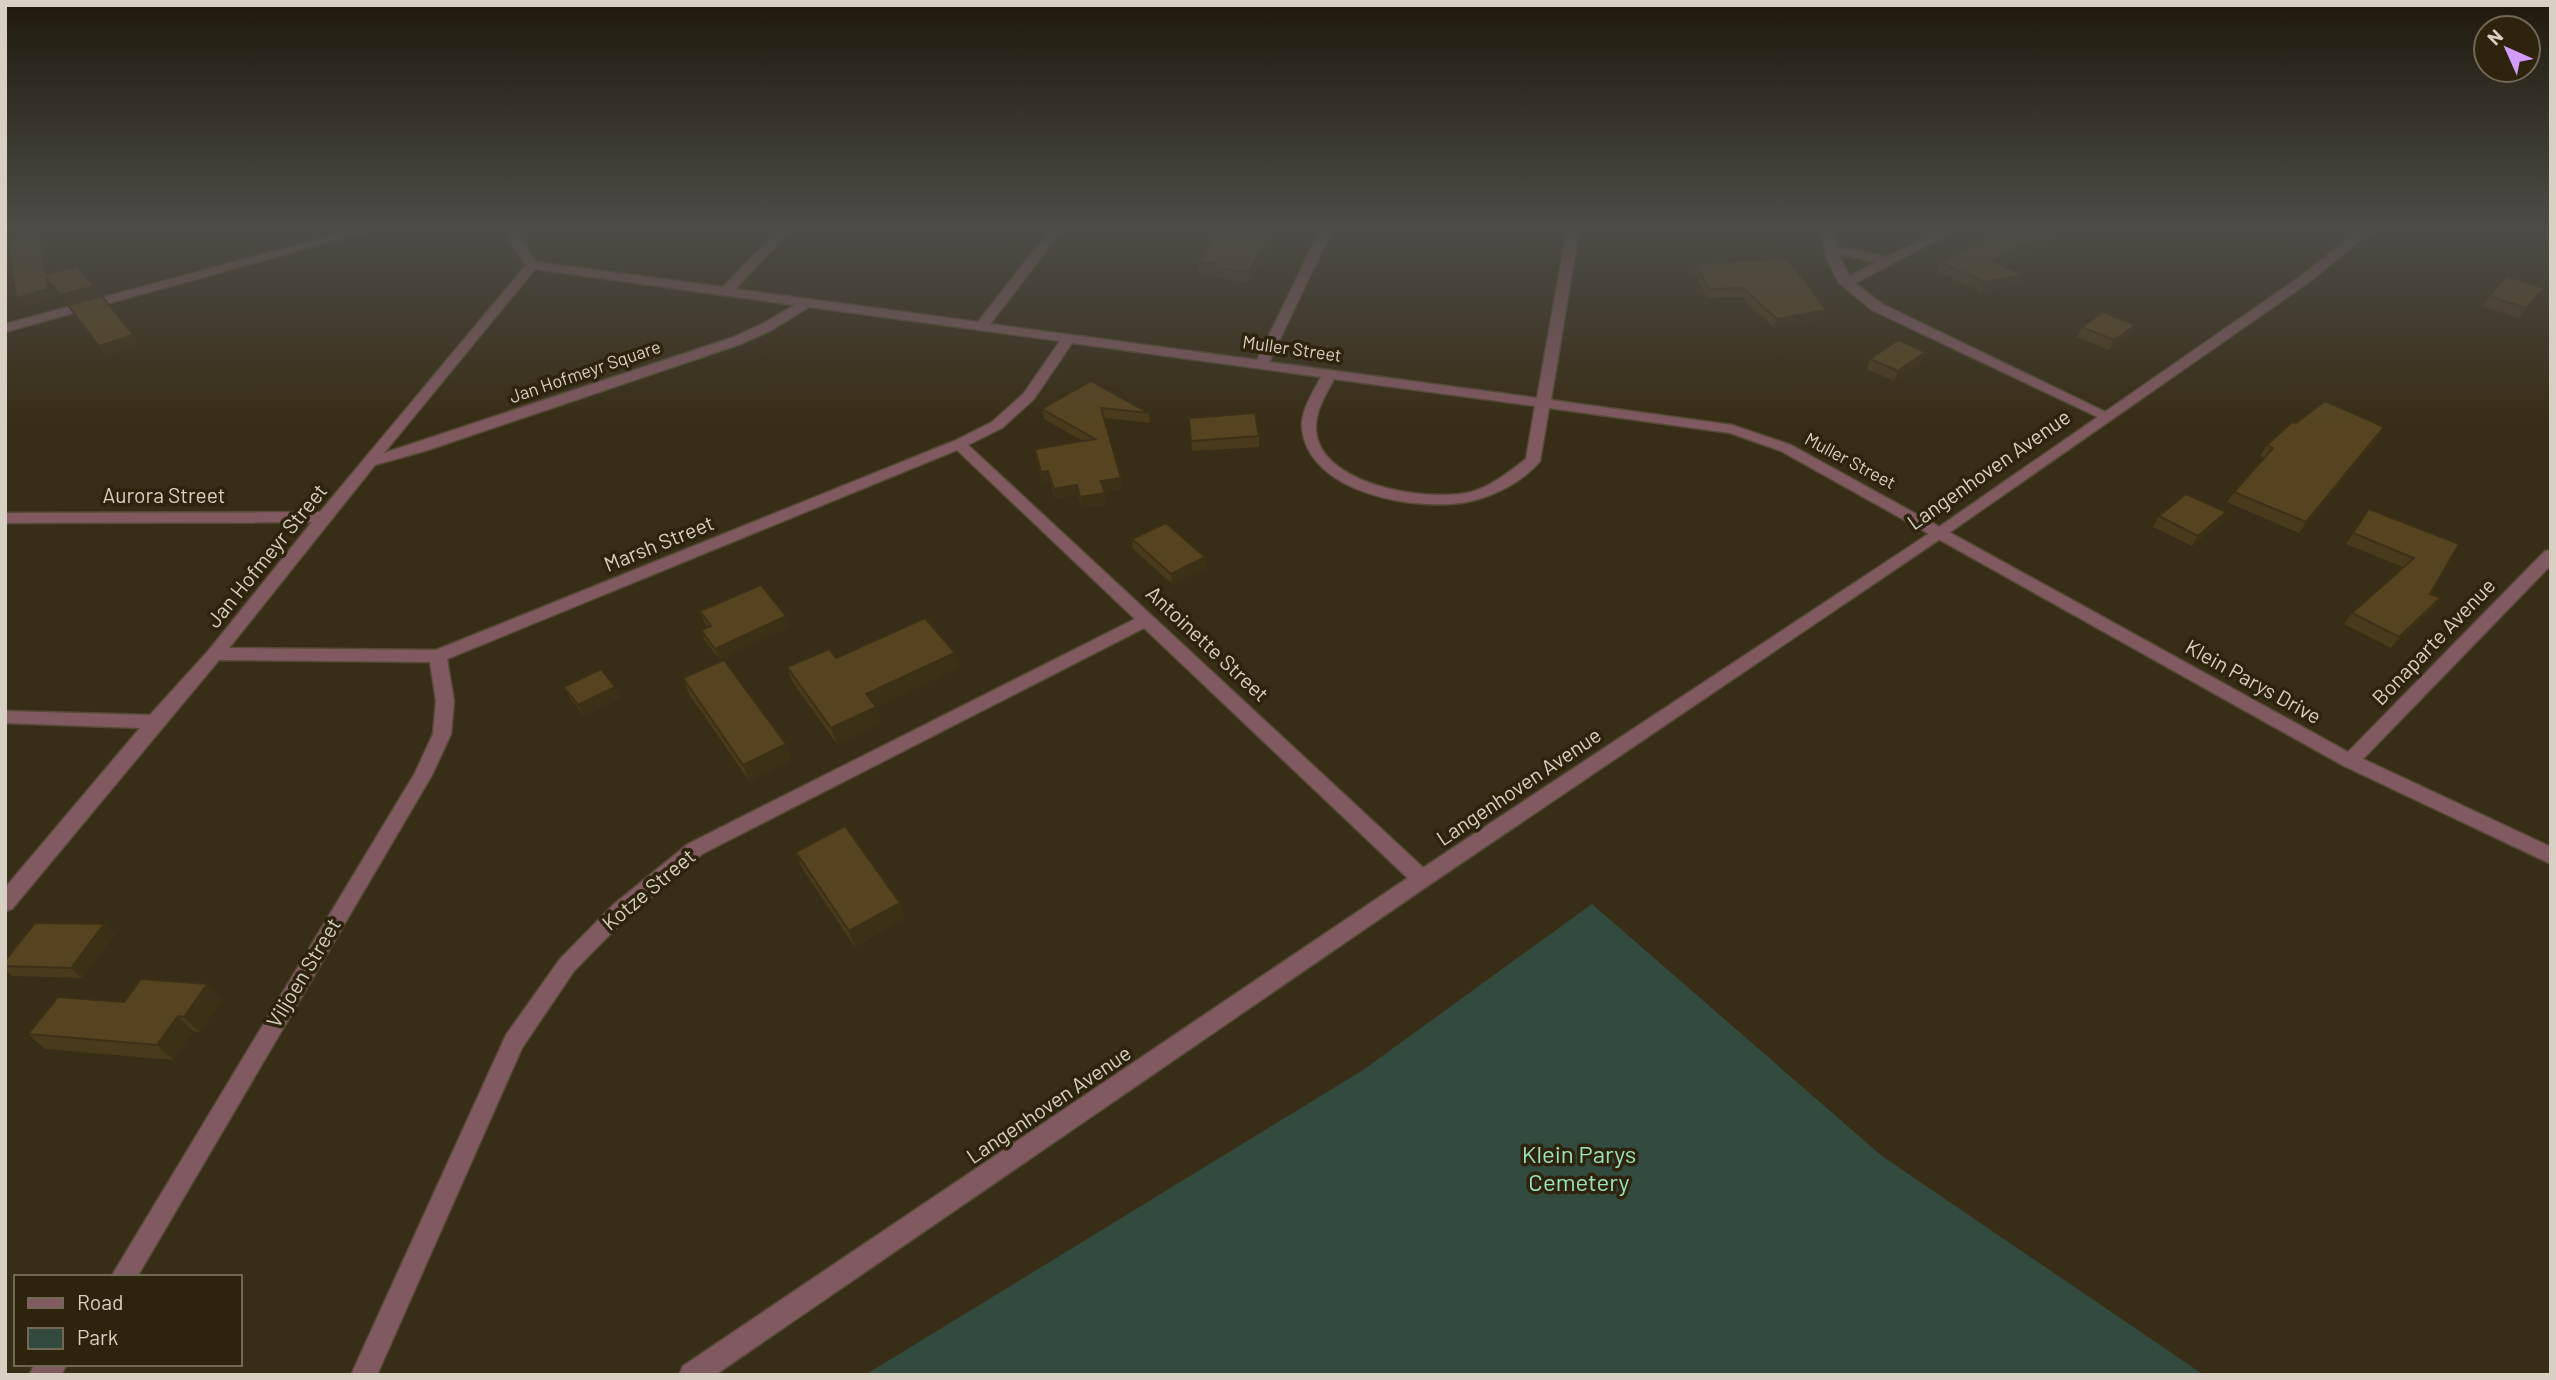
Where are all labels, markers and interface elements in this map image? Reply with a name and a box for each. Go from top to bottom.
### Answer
north arrow [2472,14,2542,84]
text: N [2482,24,2507,49]
street label: Muller Street [1241,330,1343,366]
street label: Jan Hofmeyr Square [506,335,663,407]
street label: Langenhoven Avenue [1902,403,2074,534]
street label: Muller Street [1801,427,1900,493]
street label: Jan Hofmeyr Street [200,478,332,632]
street label: Aurora Street [103,482,225,507]
street label: Marsh Street [600,509,717,576]
street label: Bonaparte Avenue [2366,572,2500,709]
street label: Antoinette Street [1142,580,1274,706]
street label: Klein Parys Drive [2182,633,2326,728]
street label: Langenhoven Avenue [1431,721,1605,850]
street label: Kotze Street [597,843,700,935]
street label: Viljoen Street [260,913,345,1031]
street label: Langenhoven Avenue [961,1039,1135,1168]
park label: Klein Parys Cemetery [1522,1139,1636,1196]
legend [14,1275,242,1366]
text: Road [77,1289,123,1314]
text: Park [77,1324,118,1349]

